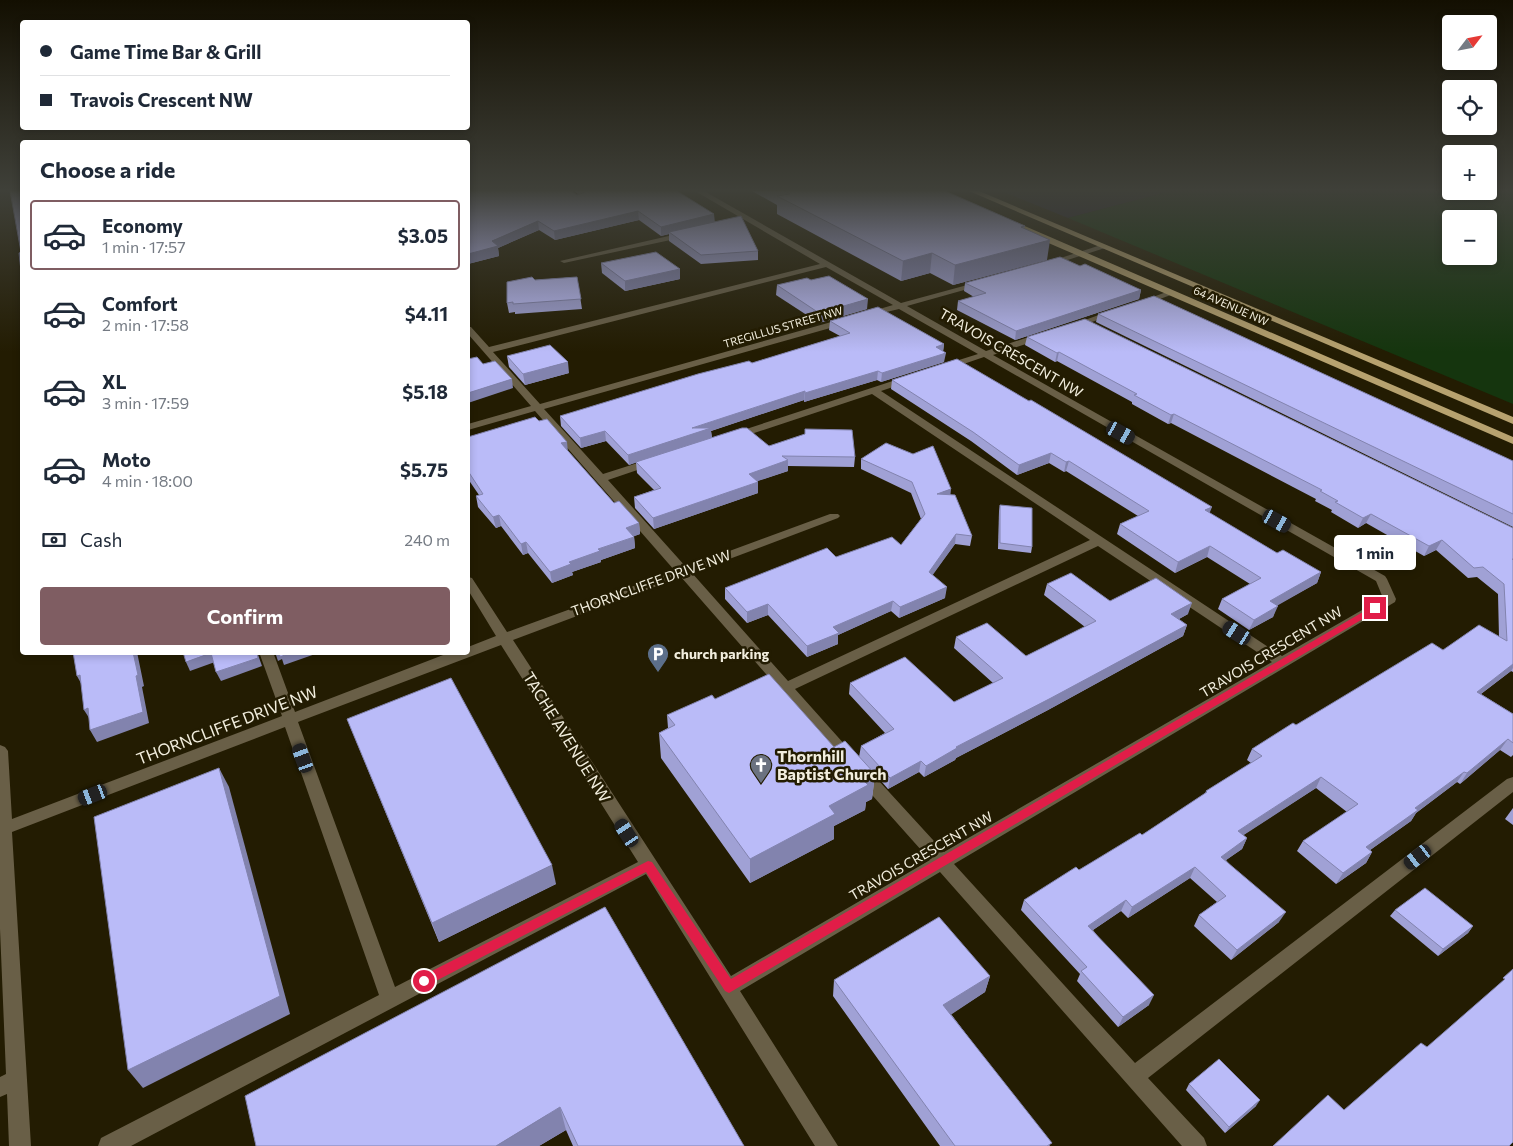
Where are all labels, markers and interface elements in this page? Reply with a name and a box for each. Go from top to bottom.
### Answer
north arrow [1442,15,1498,70]
map controls [1442,15,1497,265]
text: Game Time Bar & Grill [70,40,261,63]
button: locate [1442,80,1497,135]
text: Travois Crescent NW [70,88,253,111]
button: + [1442,145,1497,200]
text: Choose a ride [40,156,175,183]
button: − [1442,210,1497,265]
icon: car [42,213,87,258]
text: Economy [102,214,183,237]
text: $3.05 [398,224,448,247]
text: 1 min · 17:57 [102,237,186,256]
street label: 64 AVENUE NW [1192,283,1271,328]
icon: car [42,291,87,336]
text: Comfort [102,292,178,315]
text: $4.11 [405,302,448,325]
street label: TREGILLUS STREET NW [722,303,844,350]
street label: TRAVOIS CRESCENT NW [936,304,1086,401]
text: 2 min · 17:58 [102,315,189,334]
icon: car [42,369,87,414]
text: XL [102,370,127,393]
text: $5.18 [402,380,448,403]
text: 3 min · 17:59 [102,393,189,412]
car [1104,419,1137,447]
icon: car [42,447,87,492]
text: Moto [102,448,151,471]
text: $5.75 [400,458,448,481]
text: 4 min · 18:00 [102,471,193,490]
car [1260,507,1293,535]
icon: cash [40,526,68,554]
text: Cash [80,528,122,551]
text: 240 m [404,530,450,549]
callout: 1 min [1334,536,1416,570]
text: 1 min [1356,543,1394,562]
street label: THORNCLIFFE DRIVE NW [569,546,733,619]
button: Confirm [40,587,450,645]
route end [1364,597,1386,619]
street label: TRAVOIS CRESCENT NW [1197,602,1345,701]
car [1220,619,1253,647]
parking icon: church parking [646,642,670,673]
place label: church parking [674,645,769,662]
street label: TACHE AVENUE NW [520,668,615,805]
street label: THORNCLIFFE DRIVE NW [134,681,320,768]
car [290,741,315,775]
place label: Thornhill Baptist Church [777,746,887,783]
church icon: Thornhill Baptist Church [749,753,773,784]
car [76,783,109,807]
street label: TRAVOIS CRESCENT NW [846,807,996,904]
car [612,816,641,850]
car [1401,842,1434,872]
route start [413,970,435,992]

